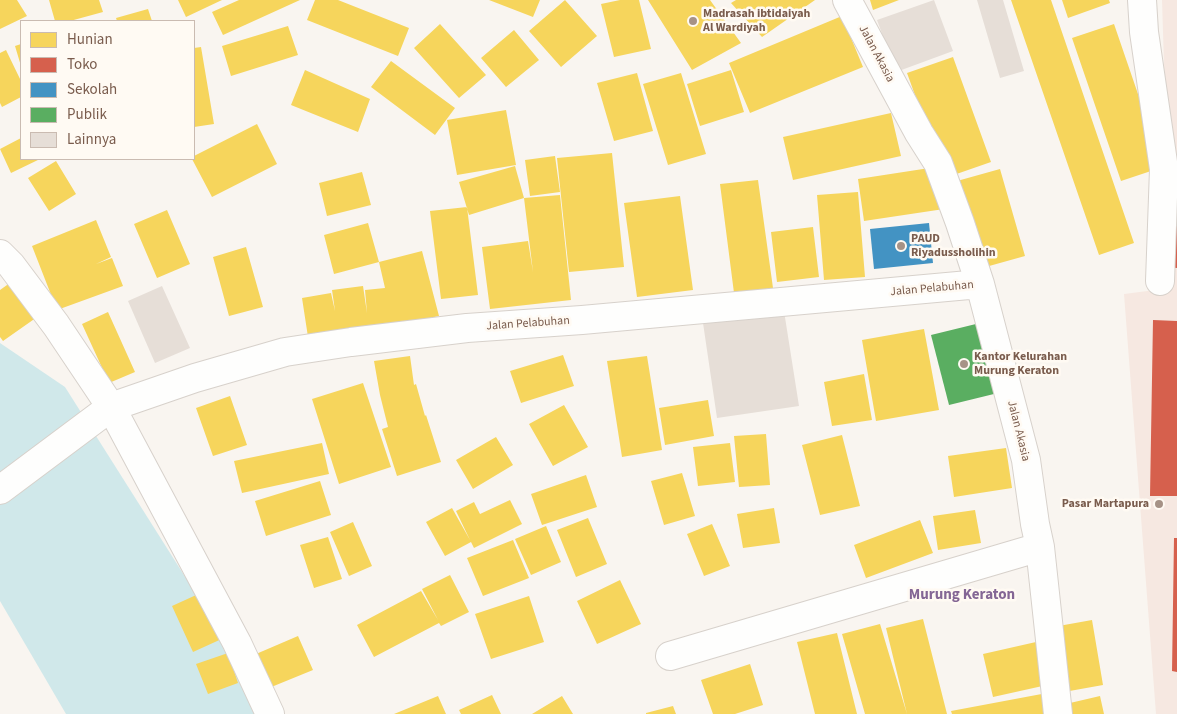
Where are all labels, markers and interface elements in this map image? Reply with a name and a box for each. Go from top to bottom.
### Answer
place label: Madrasah ibtidaiyah Al Wardiyah [703,7,810,35]
marker: Madrasah ibtidaiyah Al Wardiyah [687,15,699,27]
legend [20,20,195,160]
street label: Jalan Akasia [855,23,897,85]
text: Hunian [67,29,113,50]
text: Toko [67,54,97,75]
text: Sekolah [67,79,117,100]
text: Publik [67,104,107,125]
text: Lainnya [67,129,116,150]
place label: PAUD Riyadussholihin [911,232,996,260]
marker: PAUD Riyadussholihin [895,240,907,252]
street label: Jalan Pelabuhan [890,278,974,300]
street label: Jalan Pelabuhan [486,314,570,334]
place label: Kantor Kelurahan Murung Keraton [974,350,1067,378]
marker: Kantor Kelurahan Murung Keraton [958,358,970,370]
street label: Jalan Akasia [1003,399,1033,463]
place label: Pasar Martapura [1062,497,1149,511]
marker: Pasar Martapura [1153,498,1165,510]
district label: Murung Keraton [909,587,1015,605]

